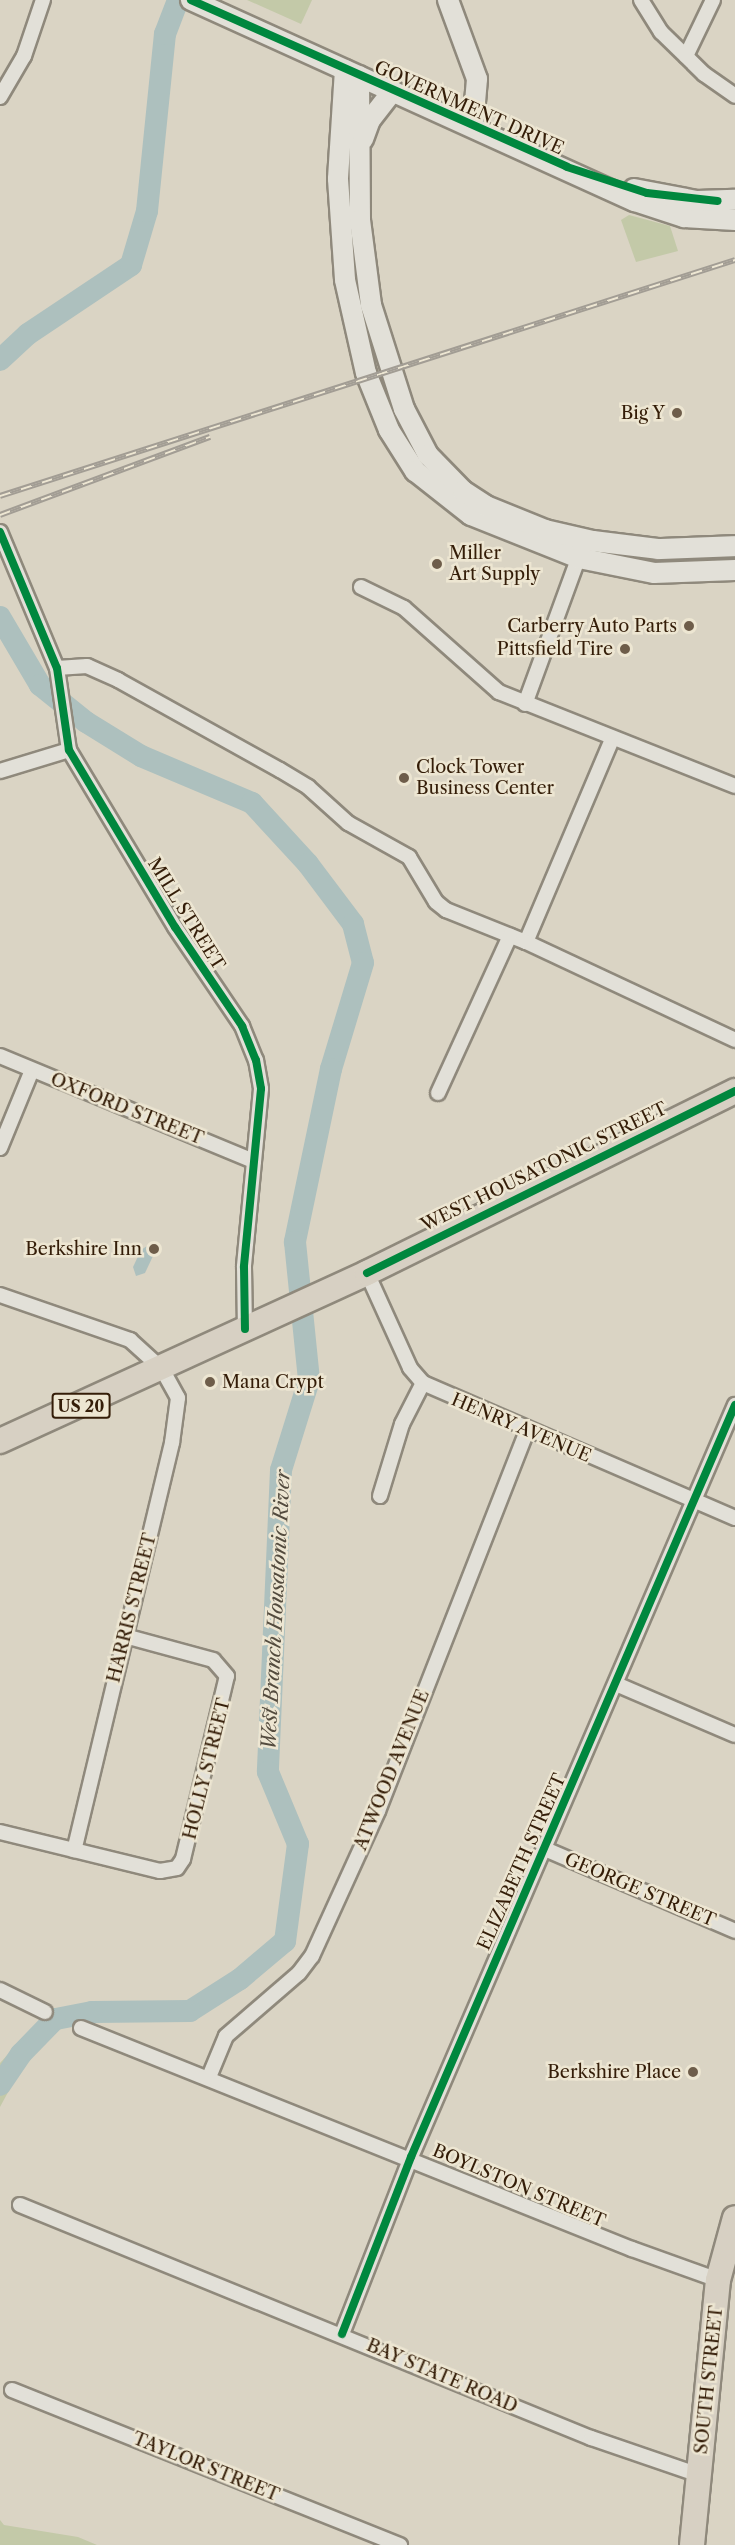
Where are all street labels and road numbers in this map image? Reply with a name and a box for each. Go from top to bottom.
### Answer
street label: GOVERNMENT DRIVE [371,56,567,160]
street label: MILL STREET [143,854,229,974]
street label: OXFORD STREET [47,1068,207,1150]
street label: WEST HOUSATONIC STREET [417,1098,671,1236]
street label: HENRY AVENUE [447,1389,595,1467]
road number: US 20 [51,1393,111,1419]
street label: HARRIS STREET [103,1531,161,1685]
street label: ATWOOD AVENUE [350,1686,434,1854]
street label: HOLLY STREET [179,1696,235,1842]
street label: ELIZABETH STREET [473,1770,571,1954]
street label: GEORGE STREET [561,1848,719,1932]
street label: BOYLSTON STREET [429,2140,609,2232]
street label: SOUTH STREET [690,2305,728,2455]
street label: BAY STATE ROAD [363,2334,521,2418]
street label: TAYLOR STREET [129,2428,283,2506]

